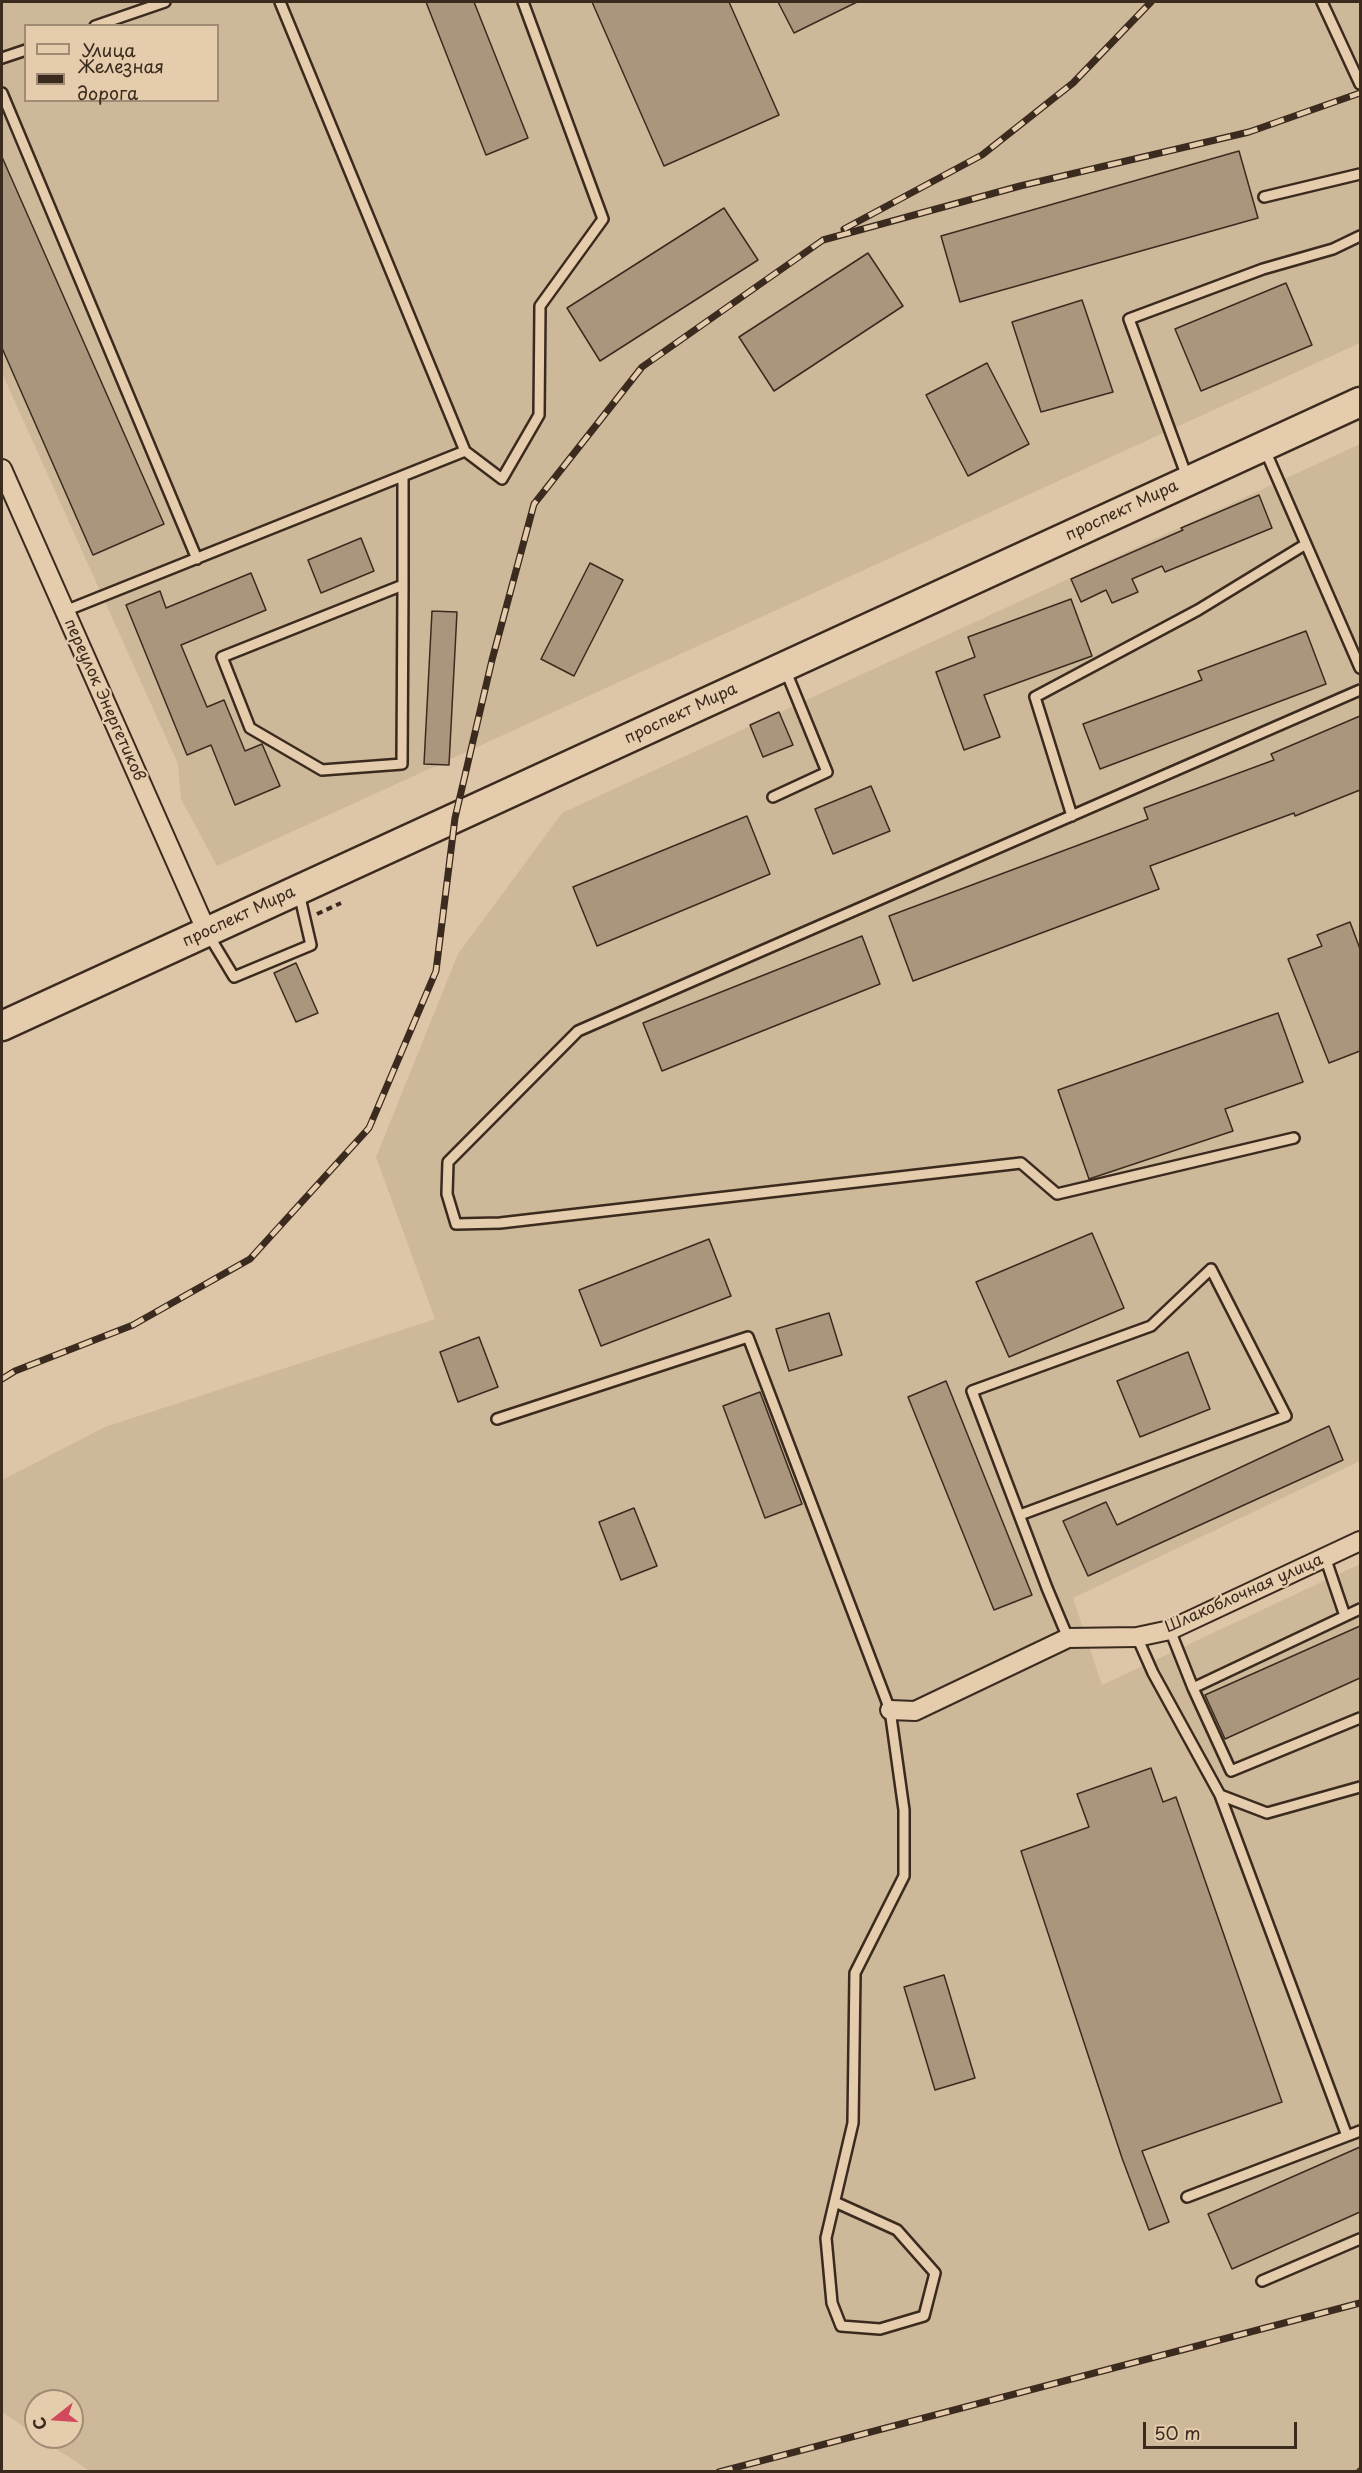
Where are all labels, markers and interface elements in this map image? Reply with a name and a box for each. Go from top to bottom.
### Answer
legend [24,24,219,102]
text: Улица [82,36,136,63]
text: Железная дорога [77,52,164,106]
street label: проспект Мира [1063,476,1181,546]
street label: переулок Энергетиков [60,616,148,784]
street label: проспект Мира [622,679,740,749]
street label: проспект Мира [180,882,298,952]
street label: Шлакоблочная улица [1162,1550,1326,1638]
north arrow [24,2389,84,2449]
scale bar [1146,2410,1300,2448]
text: С [25,2414,52,2433]
text: 50 m [1154,2419,1201,2446]

